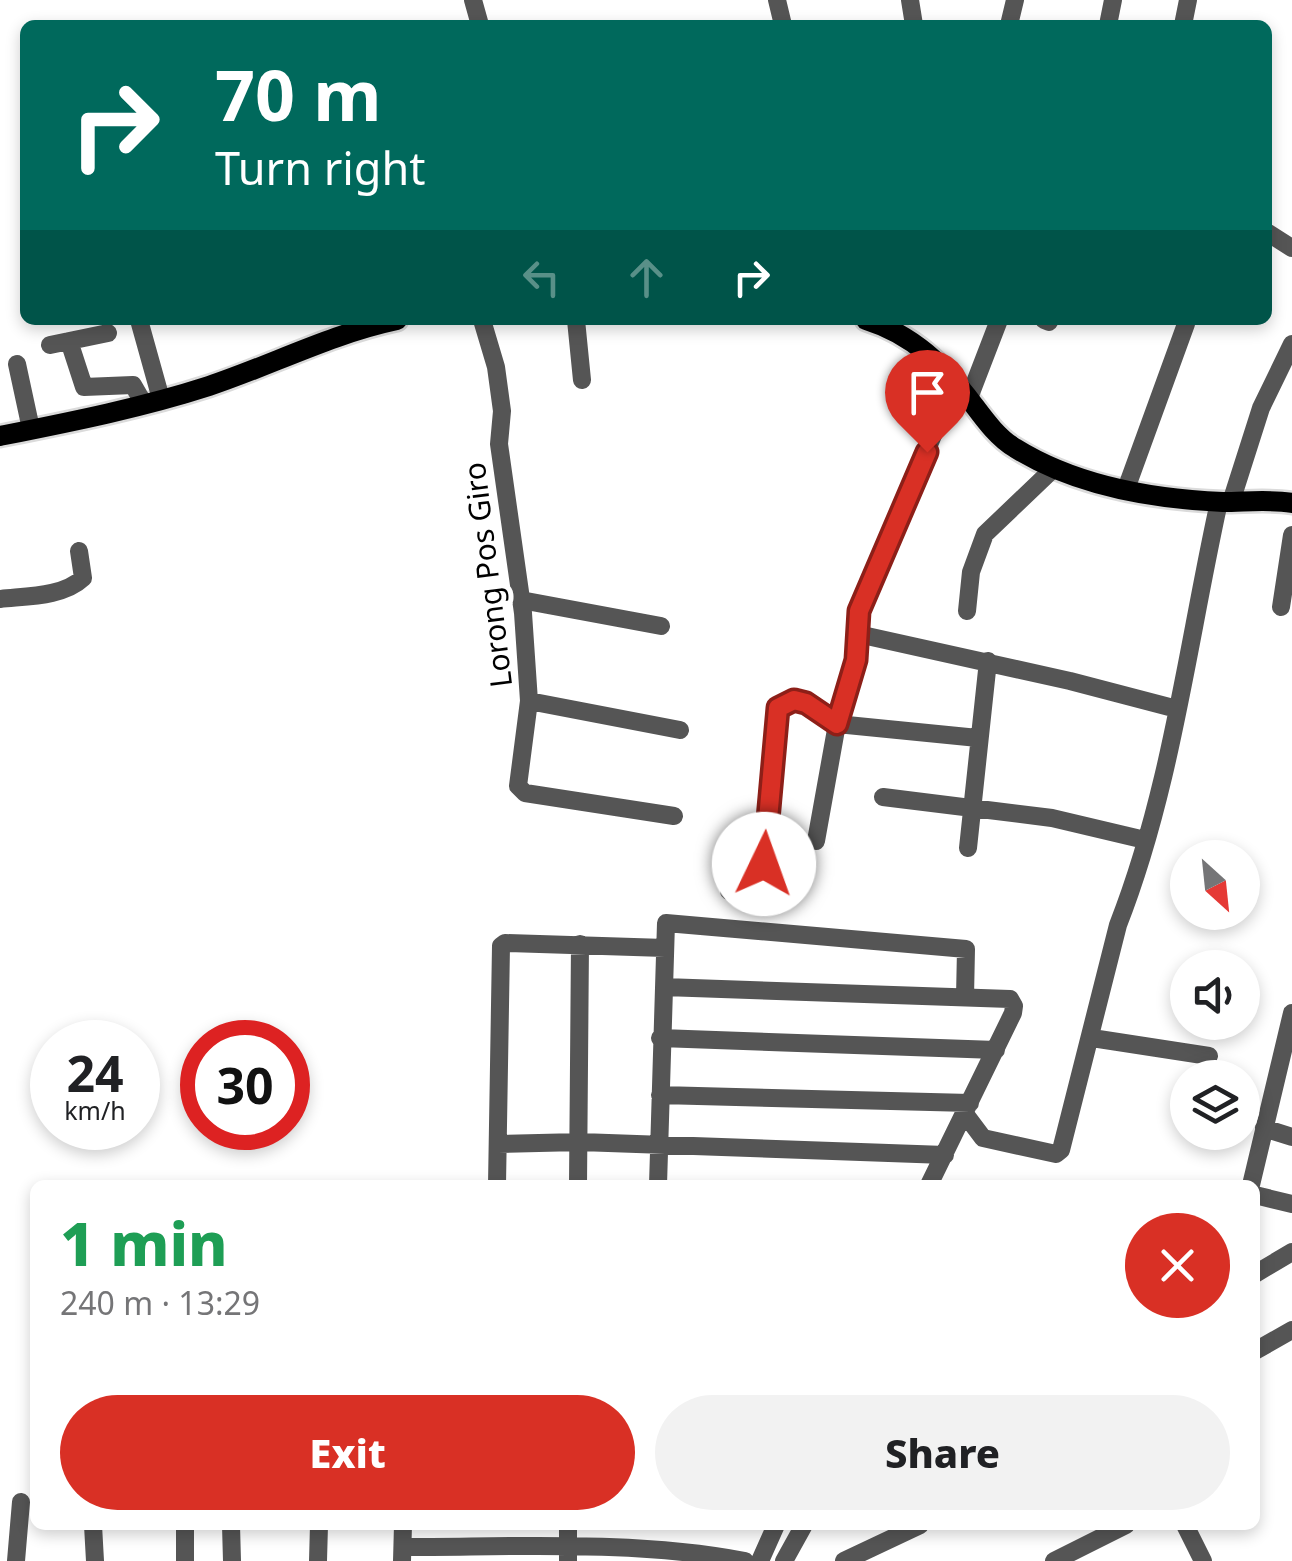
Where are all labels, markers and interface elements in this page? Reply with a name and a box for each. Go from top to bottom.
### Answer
text: 70 m [215,46,382,142]
icon: right [50,60,180,190]
text: Turn right [215,137,426,198]
icon: left [514,250,569,305]
icon: ahead [619,250,674,305]
icon: right [724,250,779,305]
pin [885,350,970,453]
icon: arrive [900,365,955,420]
street label: Lorong Pos Giro [453,460,521,690]
position arrow [712,812,816,916]
north arrow [1170,840,1260,930]
map controls [1170,840,1260,1150]
button: sound [1170,950,1260,1040]
speed limit sign: 30 [180,1020,310,1150]
text: 24 [66,1039,124,1107]
button: layers [1170,1060,1260,1150]
text: km/h [64,1093,126,1127]
text: 1 min [60,1202,228,1284]
button: close [1125,1213,1230,1318]
text: 240 m · 13:29 [60,1281,260,1324]
button: Exit [60,1395,635,1510]
button: Share [655,1395,1230,1510]

